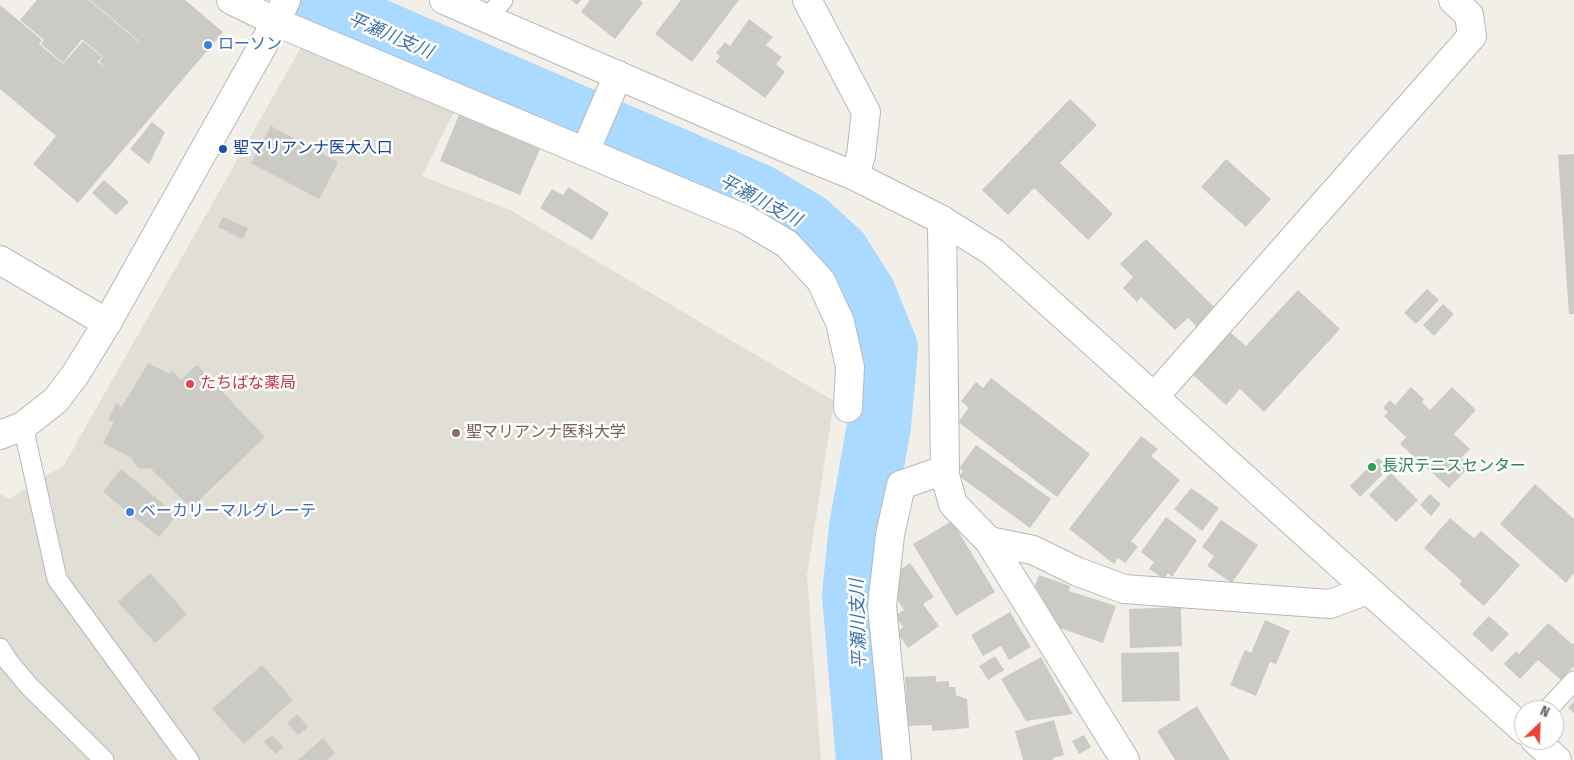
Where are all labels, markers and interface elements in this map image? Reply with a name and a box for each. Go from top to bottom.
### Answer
water label: 平瀬川支川 [344,8,436,64]
place label: ローソン [218,35,282,55]
marker: ローソン [202,39,214,51]
place label: 聖マリアンナ医大入口 [233,139,393,159]
marker: 聖マリアンナ医大入口 [217,143,229,155]
water label: 平瀬川支川 [715,170,805,232]
place label: たちばな薬局 [200,374,296,394]
marker: たちばな薬局 [184,378,196,390]
place label: 聖マリアンナ医科大学 [466,423,626,443]
marker: 聖マリアンナ医科大学 [450,427,462,439]
place label: 長沢テニスセンター [1382,457,1526,477]
marker: 長沢テニスセンター [1366,461,1378,473]
place label: ベーカリーマルグレーテ [140,502,316,522]
marker: ベーカリーマルグレーテ [124,506,136,518]
water label: 平瀬川支川 [847,579,871,669]
north arrow [1514,700,1564,750]
text: N [1538,702,1552,721]

